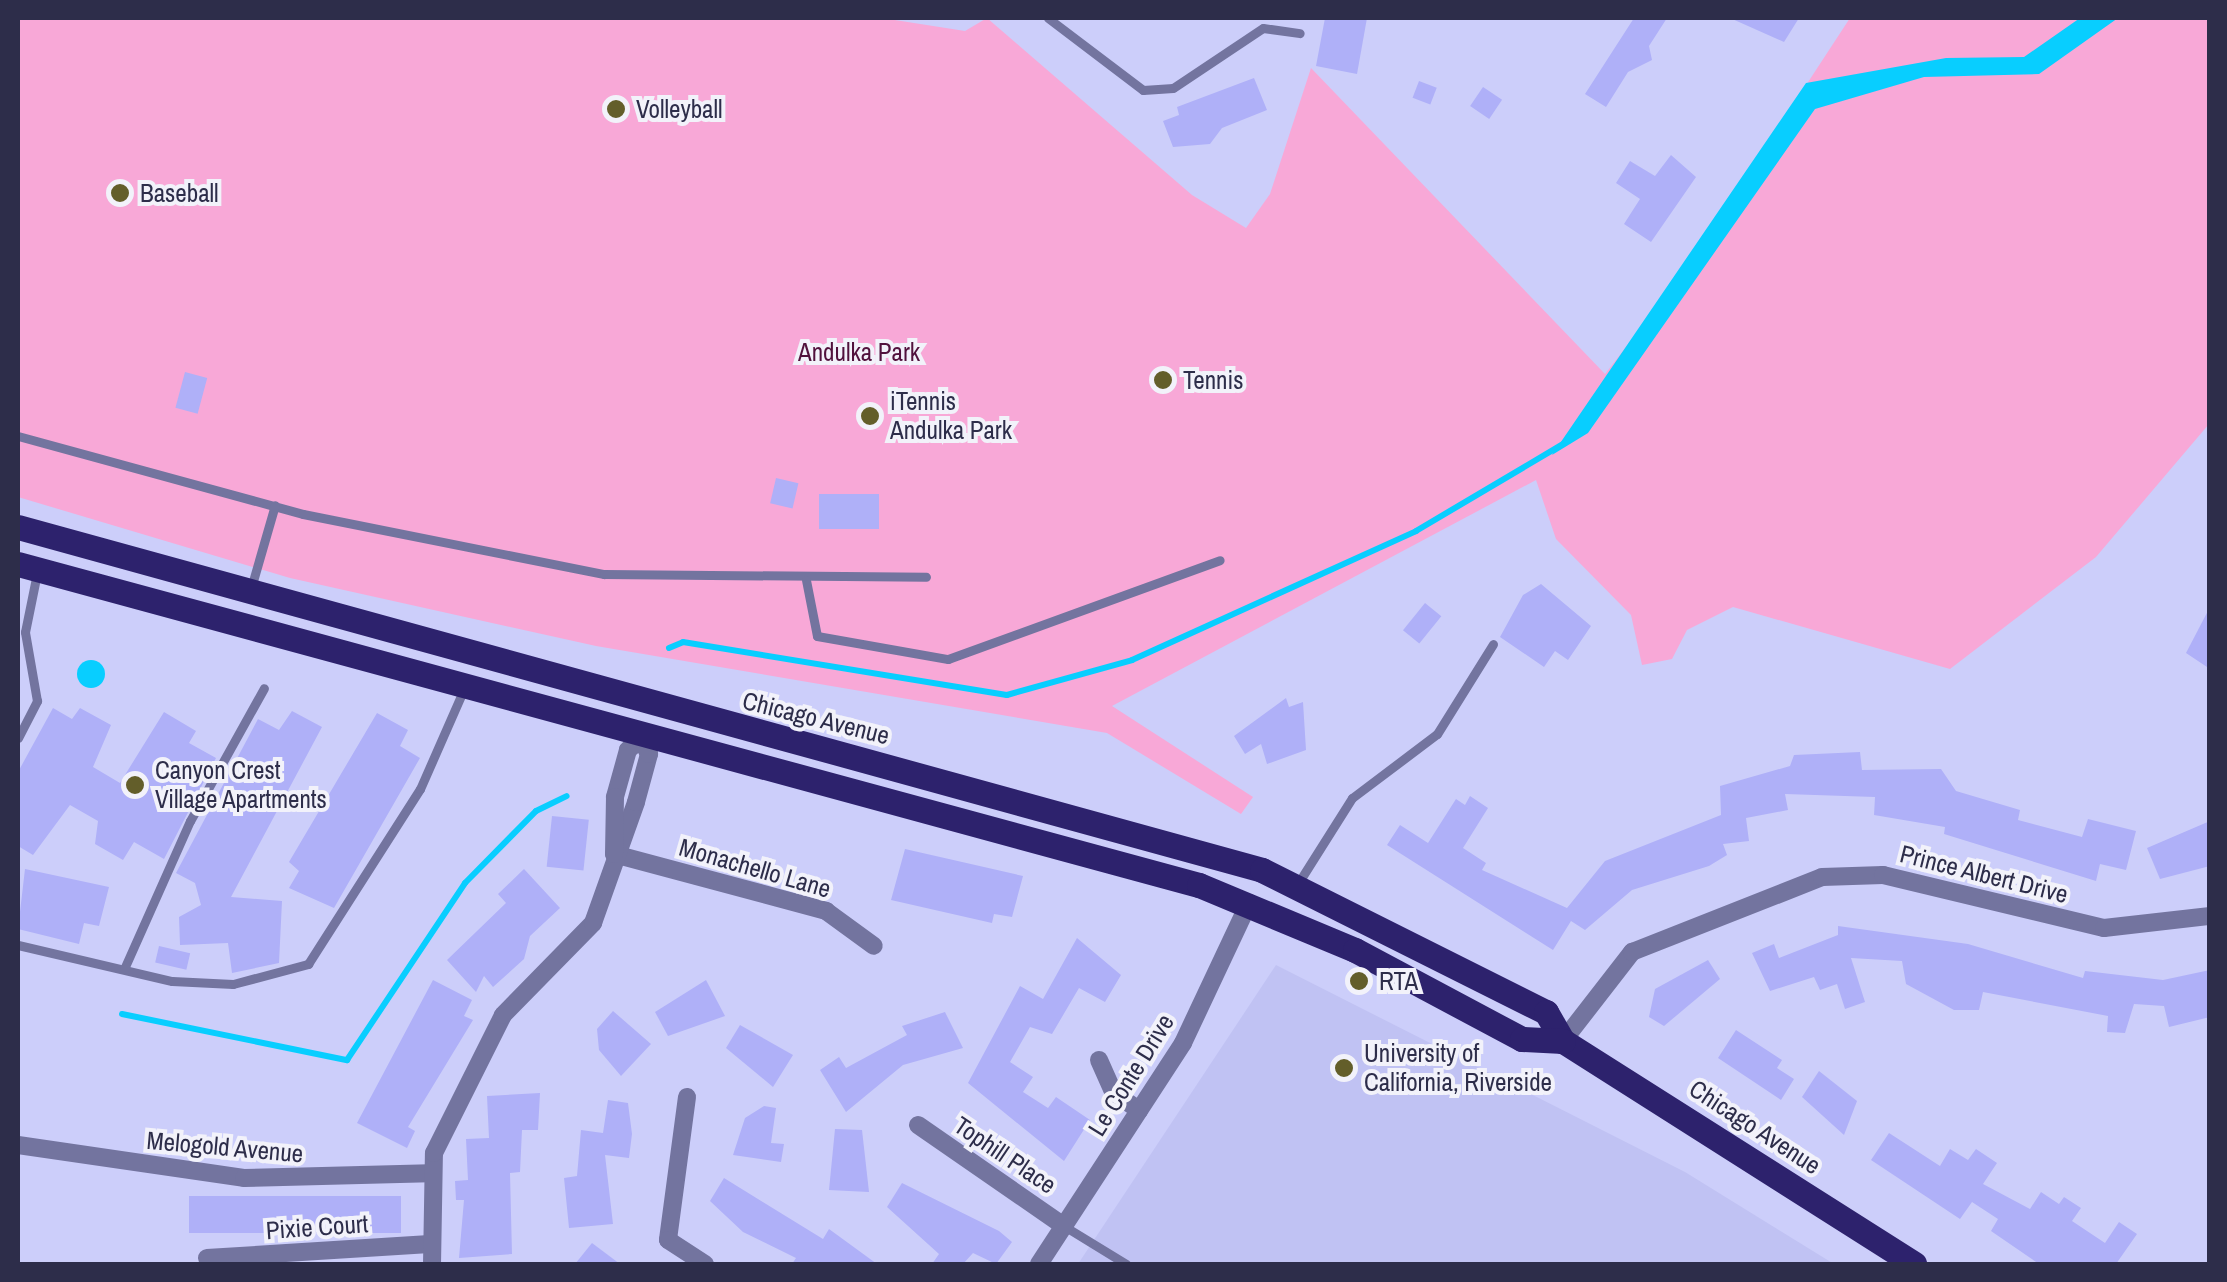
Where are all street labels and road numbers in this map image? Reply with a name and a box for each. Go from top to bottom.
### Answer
street label: Chicago Avenue [739,685,893,751]
street label: Monachello Lane [676,832,834,904]
street label: Prince Albert Drive [1896,838,2072,910]
street label: Le Conte Drive [1082,1009,1180,1141]
street label: Chicago Avenue [1683,1073,1827,1181]
street label: Tophill Place [948,1110,1062,1200]
street label: Melogold Avenue [145,1125,305,1169]
street label: Pixie Court [265,1208,369,1246]

